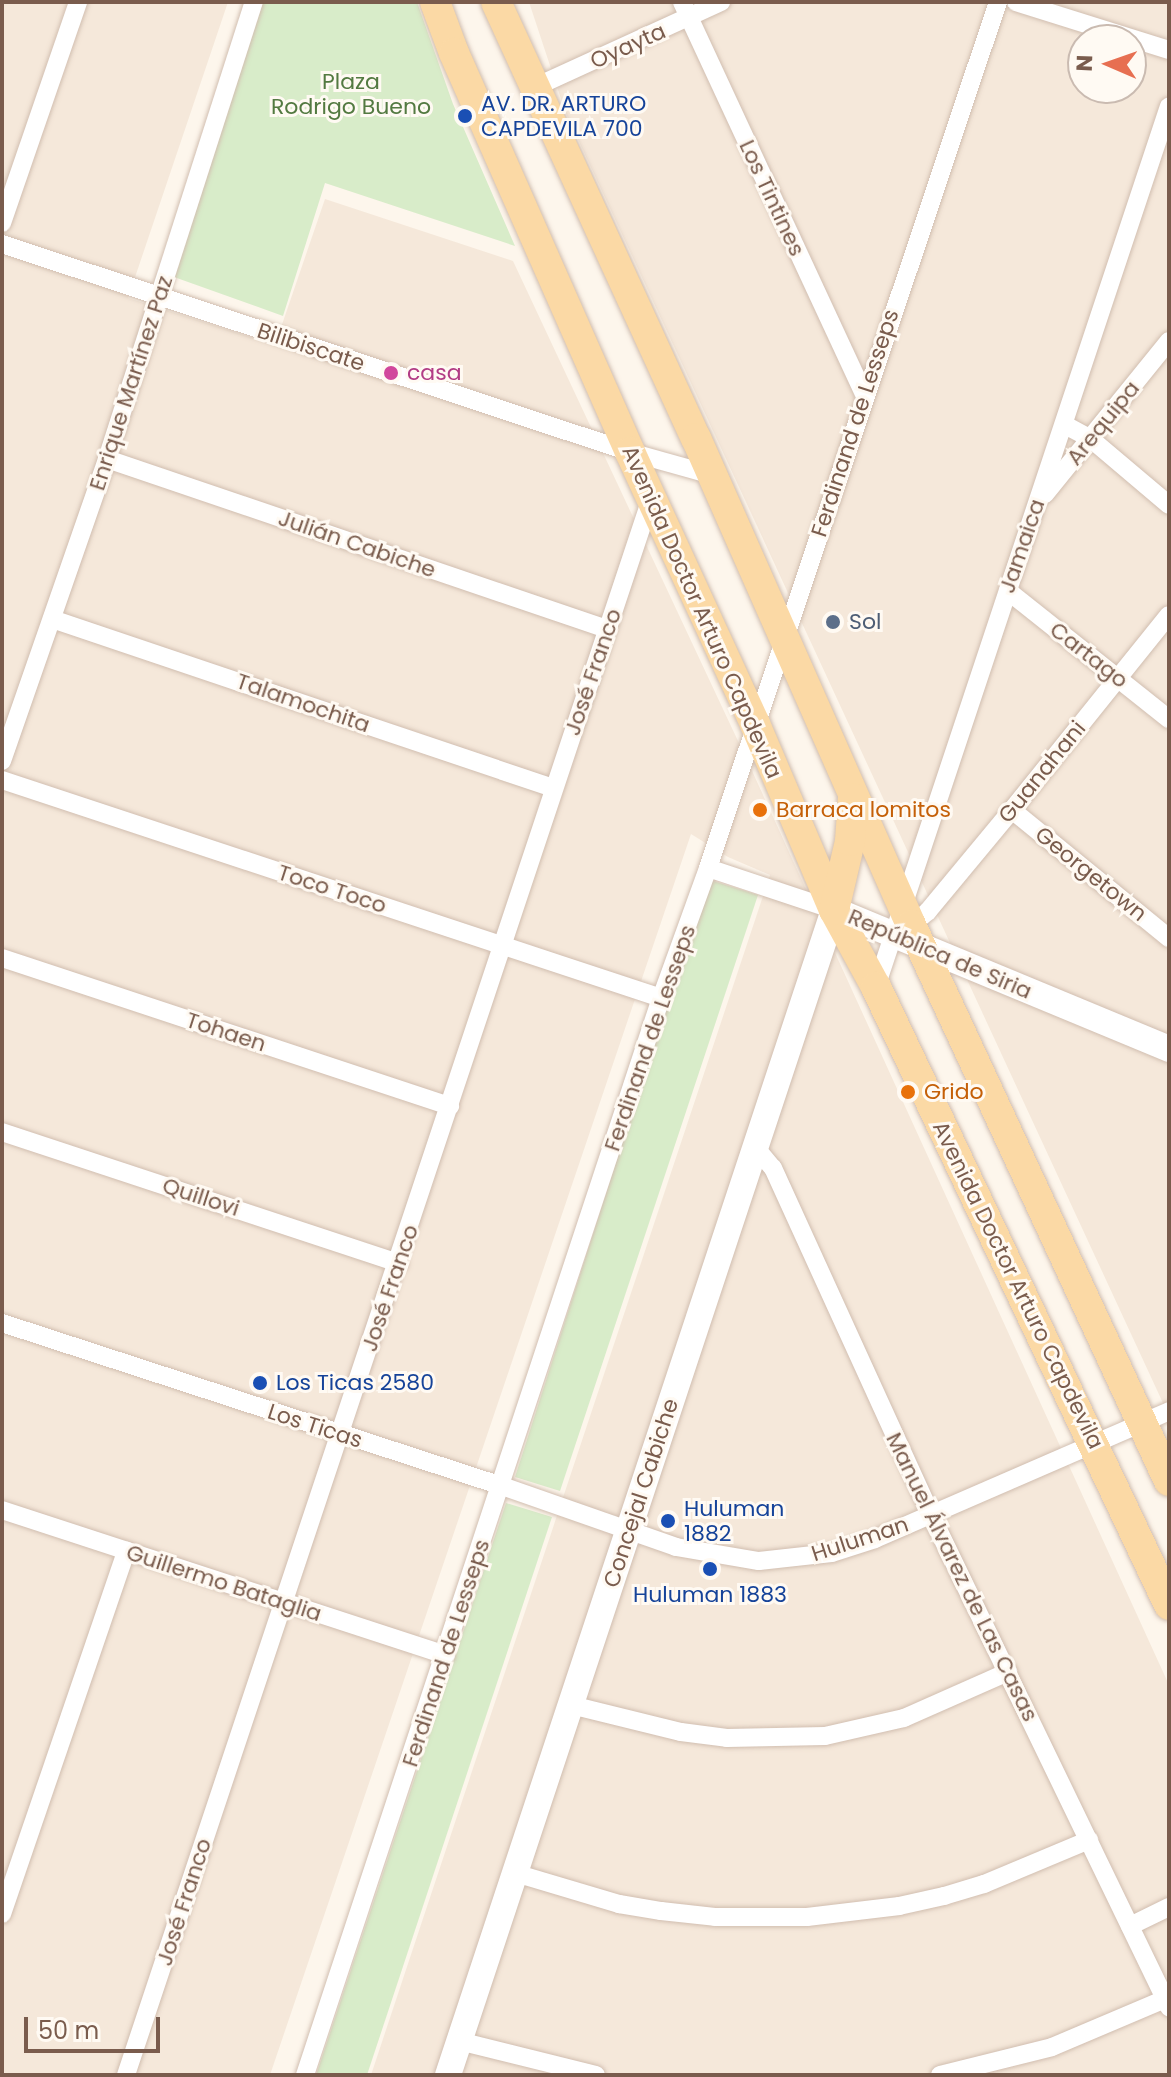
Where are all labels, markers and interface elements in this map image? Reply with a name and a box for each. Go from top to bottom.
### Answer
street label: Oyayta [586,18,670,74]
north arrow [1067,24,1147,104]
text: N [1069,54,1100,72]
park label: Plaza Rodrigo Bueno [271,68,431,120]
place label: AV. DR. ARTURO CAPDEVILA 700 [481,90,646,142]
marker: AV. DR. ARTURO CAPDEVILA 700 [456,107,474,125]
street label: Los Tintines [734,136,810,260]
street label: Enrique Martínez Paz [84,272,178,494]
street label: Ferdinand de Lesseps [806,306,904,540]
street label: Bilibiscate [254,317,368,377]
place label: casa [407,360,462,386]
marker: casa [382,364,400,382]
street label: Arequipa [1061,376,1145,470]
street label: Avenida Doctor Arturo Capdevila [616,441,788,783]
street label: Jamaica [994,496,1050,596]
street label: Julián Cabiche [275,505,439,583]
street label: José Franco [559,605,627,739]
place label: Sol [849,609,881,635]
marker: Sol [824,613,842,631]
street label: Cartago [1045,616,1133,694]
street label: Talamochita [233,668,373,738]
street label: Guanahani [993,716,1091,828]
place label: Barraca lomitos [776,797,951,823]
marker: Barraca lomitos [751,801,769,819]
street label: Georgetown [1030,821,1152,927]
street label: Toco Toco [274,859,390,919]
street label: República de Siria [844,903,1036,1005]
street label: Ferdinand de Lesseps [599,921,701,1155]
street label: Tohaen [183,1007,269,1057]
place label: Grido [924,1079,984,1105]
marker: Grido [899,1083,917,1101]
street label: Avenida Doctor Arturo Capdevila [927,1117,1109,1453]
street label: Quillovi [159,1172,243,1222]
street label: José Franco [356,1221,424,1355]
place label: Los Ticas 2580 [276,1370,434,1396]
marker: Los Ticas 2580 [251,1374,269,1392]
street label: Concejal Cabiche [598,1395,684,1591]
street label: Los Ticas [264,1398,366,1454]
street label: Manuel Álvarez de Las Casas [880,1428,1044,1726]
place label: Huluman 1882 [684,1495,784,1546]
street label: Huluman [808,1511,912,1567]
marker: Huluman 1882 [659,1512,677,1530]
street label: Ferdinand de Lesseps [397,1536,495,1770]
street label: Guillermo Bataglia [123,1539,325,1627]
marker: Huluman 1883 [701,1560,719,1578]
place label: Huluman 1883 [633,1582,787,1608]
street label: José Franco [151,1835,217,1969]
scale bar [28,2001,164,2051]
text: 50 m [38,2014,99,2047]

